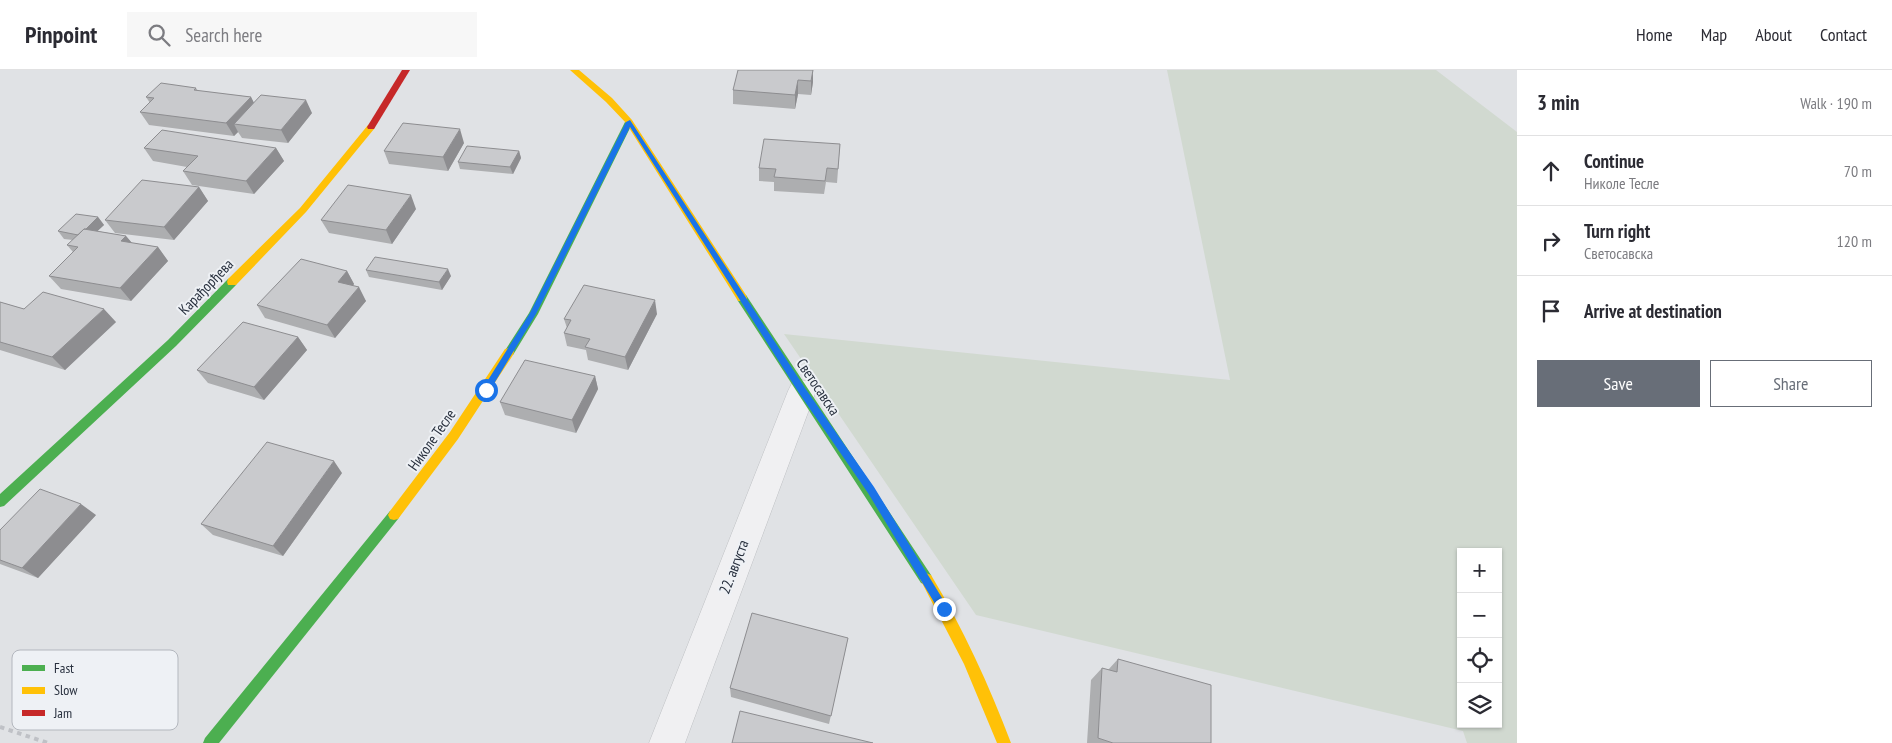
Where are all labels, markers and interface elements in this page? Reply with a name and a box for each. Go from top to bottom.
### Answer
search box [127,12,477,57]
text: Pinpoint [25,19,97,50]
icon: search [145,21,173,49]
text: Search here [185,23,262,47]
text: Home [1636,23,1673,46]
text: Map [1701,23,1727,46]
text: About [1755,23,1792,46]
text: Contact [1820,23,1867,46]
text: 3 min [1537,89,1579,116]
text: Walk · 190 m [1800,93,1872,113]
text: Continue [1584,149,1644,173]
icon: ahead [1537,157,1565,185]
text: 70 m [1844,161,1872,181]
text: Николе Тесле [1584,173,1659,193]
text: Turn right [1584,219,1650,243]
icon: right [1537,227,1565,255]
text: 120 m [1837,231,1872,251]
text: Светосавска [1584,243,1653,263]
street label: Карађорђева [174,255,237,319]
icon: arrive [1537,297,1565,325]
text: Arrive at destination [1584,299,1722,323]
street label: Светосавска [792,355,844,419]
button: Save [1537,360,1700,407]
button: Share [1710,360,1872,407]
route start [475,379,498,402]
street label: Николе Тесле [404,405,460,474]
street label: 22. августа [715,537,753,597]
map controls [1457,548,1502,728]
button: + [1457,548,1502,593]
button: − [1457,593,1502,638]
route end [933,598,956,621]
button: locate [1457,638,1502,683]
legend [12,650,178,730]
text: Fast [54,659,74,677]
text: Slow [54,681,78,699]
button: layers [1457,683,1502,728]
text: Jam [53,704,72,722]

